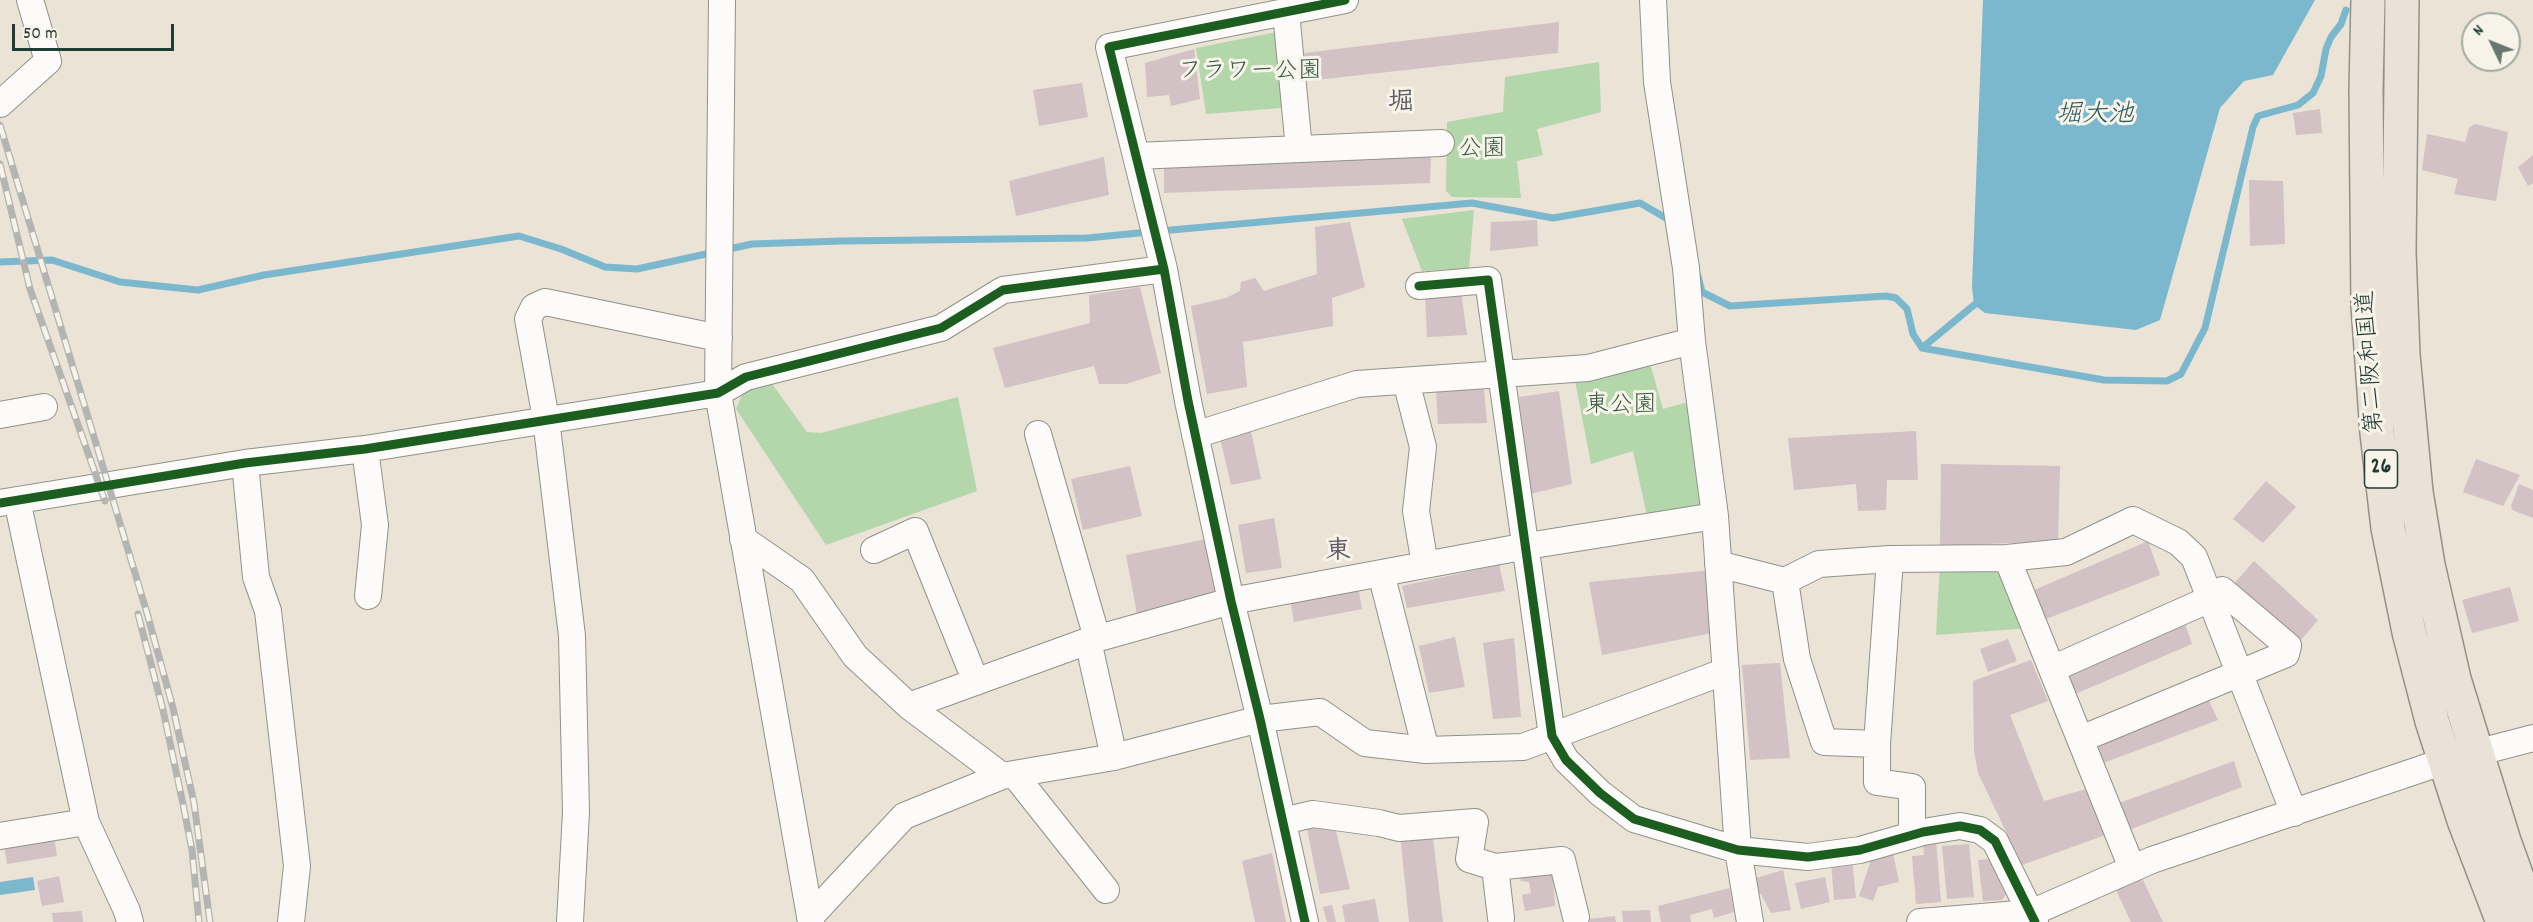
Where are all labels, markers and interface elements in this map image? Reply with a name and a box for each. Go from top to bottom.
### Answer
scale bar [15,12,177,50]
north arrow [2461,12,2521,72]
text: N [2468,20,2490,41]
text: 50 m [23,22,58,47]
park label: フラワー公園 [1178,60,1322,88]
district label: 堀 [1388,89,1414,121]
water label: 堀大池 [2056,101,2134,133]
park label: 公園 [1458,138,1506,166]
street label: 第二阪和国道 [2354,289,2392,435]
park label: 東公園 [1585,394,1657,422]
road number: 26 [2364,450,2398,488]
district label: 東 [1325,538,1351,570]

